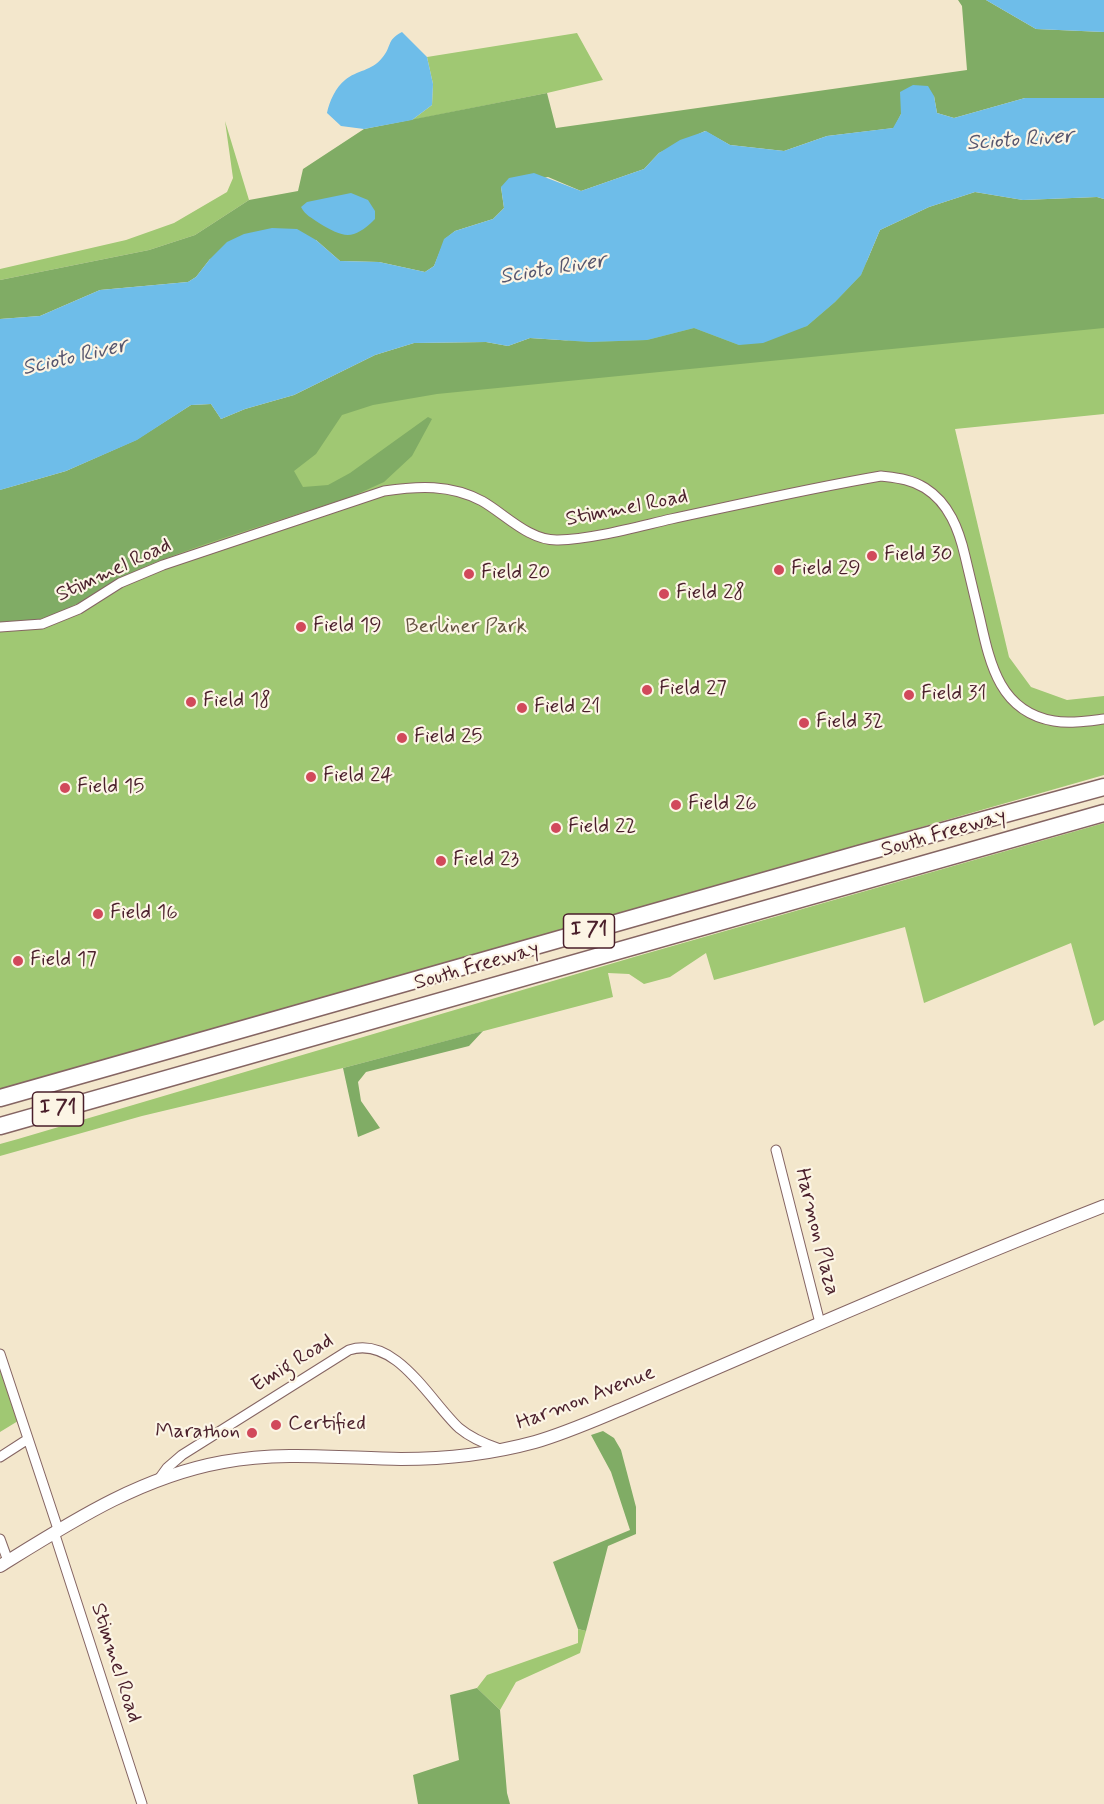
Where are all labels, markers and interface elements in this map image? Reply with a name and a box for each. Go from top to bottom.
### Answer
water label: Scioto River [966,124,1074,158]
water label: Scioto River [498,249,608,291]
water label: Scioto River [20,333,130,383]
street label: Stimmel Road [564,485,690,533]
street label: Stimmel Road [53,533,175,609]
place label: Field 30 [884,543,952,569]
marker: Field 30 [865,549,879,563]
place label: Field 29 [791,557,861,583]
place label: Field 20 [481,561,550,587]
marker: Field 29 [772,563,786,577]
marker: Field 20 [462,567,476,581]
place label: Field 28 [676,581,745,607]
marker: Field 28 [657,587,671,601]
place label: Field 19 [313,614,382,640]
park label: Berliner Park [405,615,527,641]
marker: Field 19 [294,620,308,634]
place label: Field 27 [659,677,727,703]
place label: Field 31 [921,682,986,708]
marker: Field 27 [640,683,654,697]
marker: Field 31 [902,688,916,702]
place label: Field 18 [203,689,271,715]
marker: Field 18 [184,695,198,709]
place label: Field 21 [534,695,600,721]
marker: Field 21 [515,701,529,715]
place label: Field 32 [816,710,884,736]
marker: Field 32 [797,716,811,730]
place label: Field 25 [414,725,482,751]
marker: Field 25 [395,731,409,745]
place label: Field 24 [323,764,393,790]
marker: Field 24 [304,770,318,784]
place label: Field 15 [77,775,145,801]
marker: Field 15 [58,781,72,795]
place label: Field 26 [688,792,757,818]
marker: Field 26 [669,798,683,812]
street label: South Freeway [879,804,1009,864]
place label: Field 22 [568,815,636,841]
marker: Field 22 [549,821,563,835]
place label: Field 23 [453,848,519,874]
marker: Field 23 [434,854,448,868]
place label: Field 16 [110,901,178,927]
marker: Field 16 [91,907,105,921]
road number: I 71 [564,914,614,948]
street label: South Freeway [412,937,542,997]
place label: Field 17 [30,948,97,974]
marker: Field 17 [11,954,25,968]
road number: I 71 [32,1092,84,1126]
street label: Harmon Plaza [788,1166,844,1298]
street label: Emig Road [248,1329,338,1399]
street label: Harmon Avenue [513,1361,659,1437]
place label: Certified [288,1412,366,1438]
marker: Certified [269,1418,283,1432]
place label: Marathon [155,1420,240,1446]
marker: Marathon [245,1426,259,1440]
street label: Stimmel Road [84,1600,146,1726]

